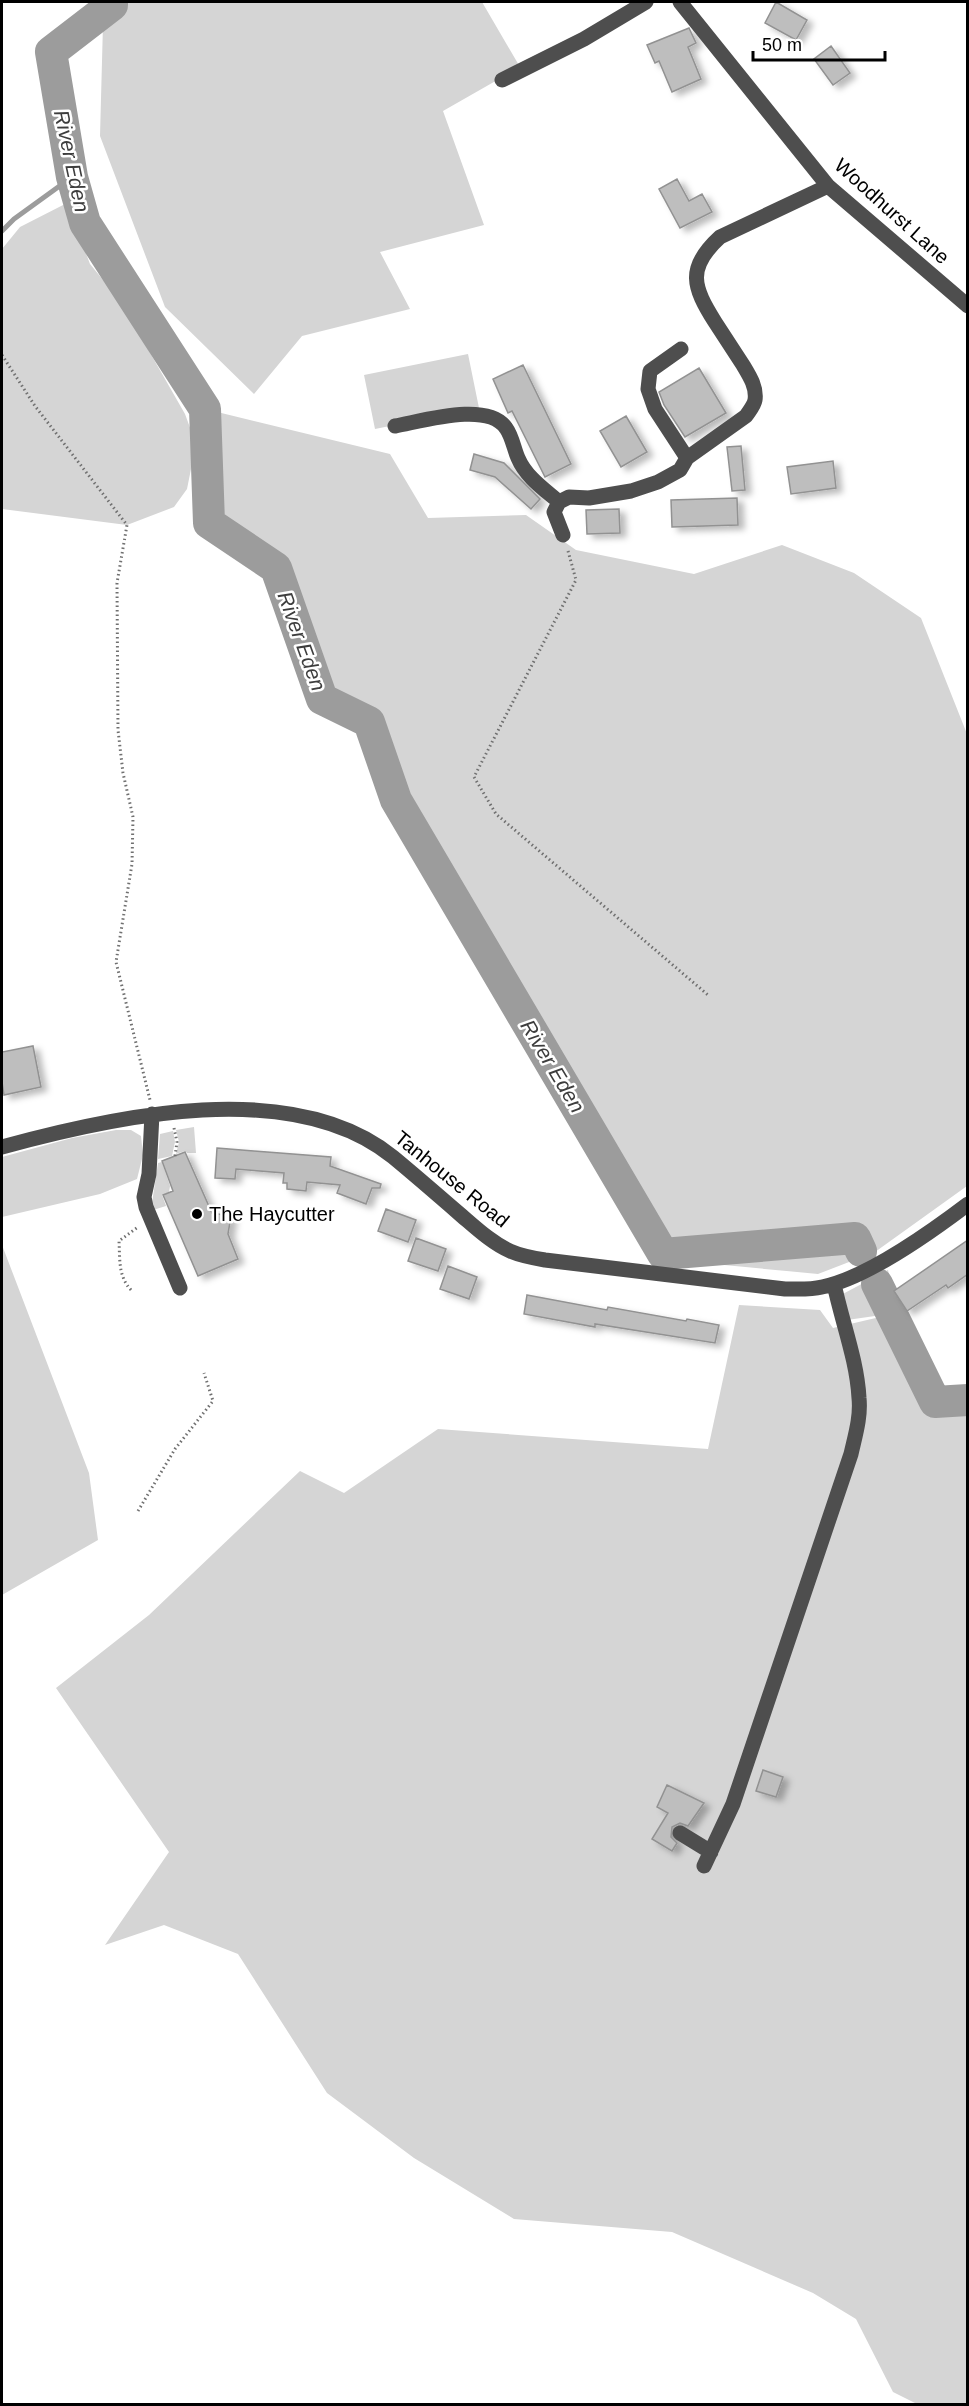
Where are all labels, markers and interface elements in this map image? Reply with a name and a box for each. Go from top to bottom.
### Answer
scale bar [753,24,885,62]
text: 50 m [762,35,802,55]
water label: River Eden [50,108,94,214]
street label: Woodhurst Lane [830,154,954,268]
water label: River Eden [273,588,331,694]
water label: River Eden [516,1016,590,1116]
street label: Tanhouse Road [391,1126,513,1232]
place label: The Haycutter [209,1203,335,1225]
marker: The Haycutter [190,1207,204,1221]

